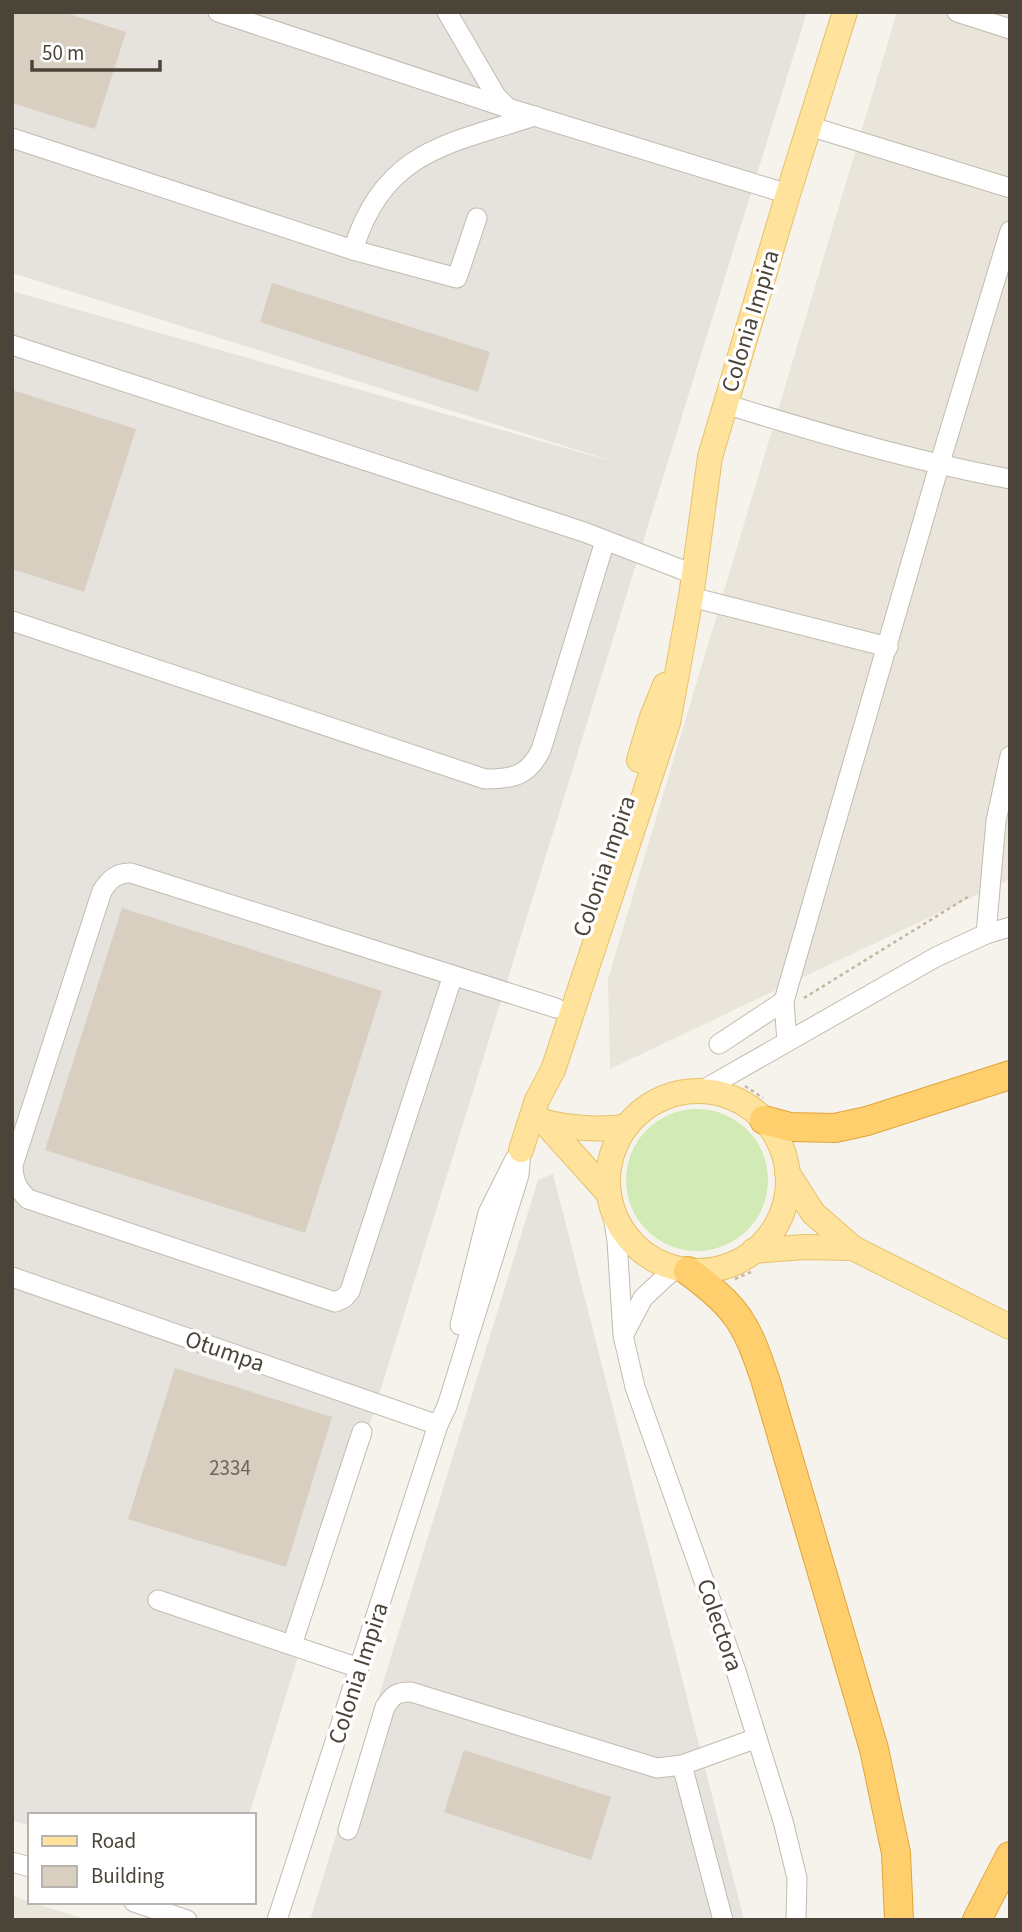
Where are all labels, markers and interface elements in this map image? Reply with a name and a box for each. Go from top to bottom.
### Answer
scale bar [32,28,159,72]
text: 50 m [42,38,84,68]
street label: Colonia Impira [712,246,789,397]
street label: Colonia Impira [564,791,645,941]
street label: Otumpa [180,1322,269,1381]
house number: 2334 [209,1453,251,1483]
street label: Colectora [687,1574,752,1676]
street label: Colonia Impira [319,1598,398,1748]
legend [28,1813,256,1904]
text: Road [91,1826,136,1856]
text: Building [91,1861,165,1891]

